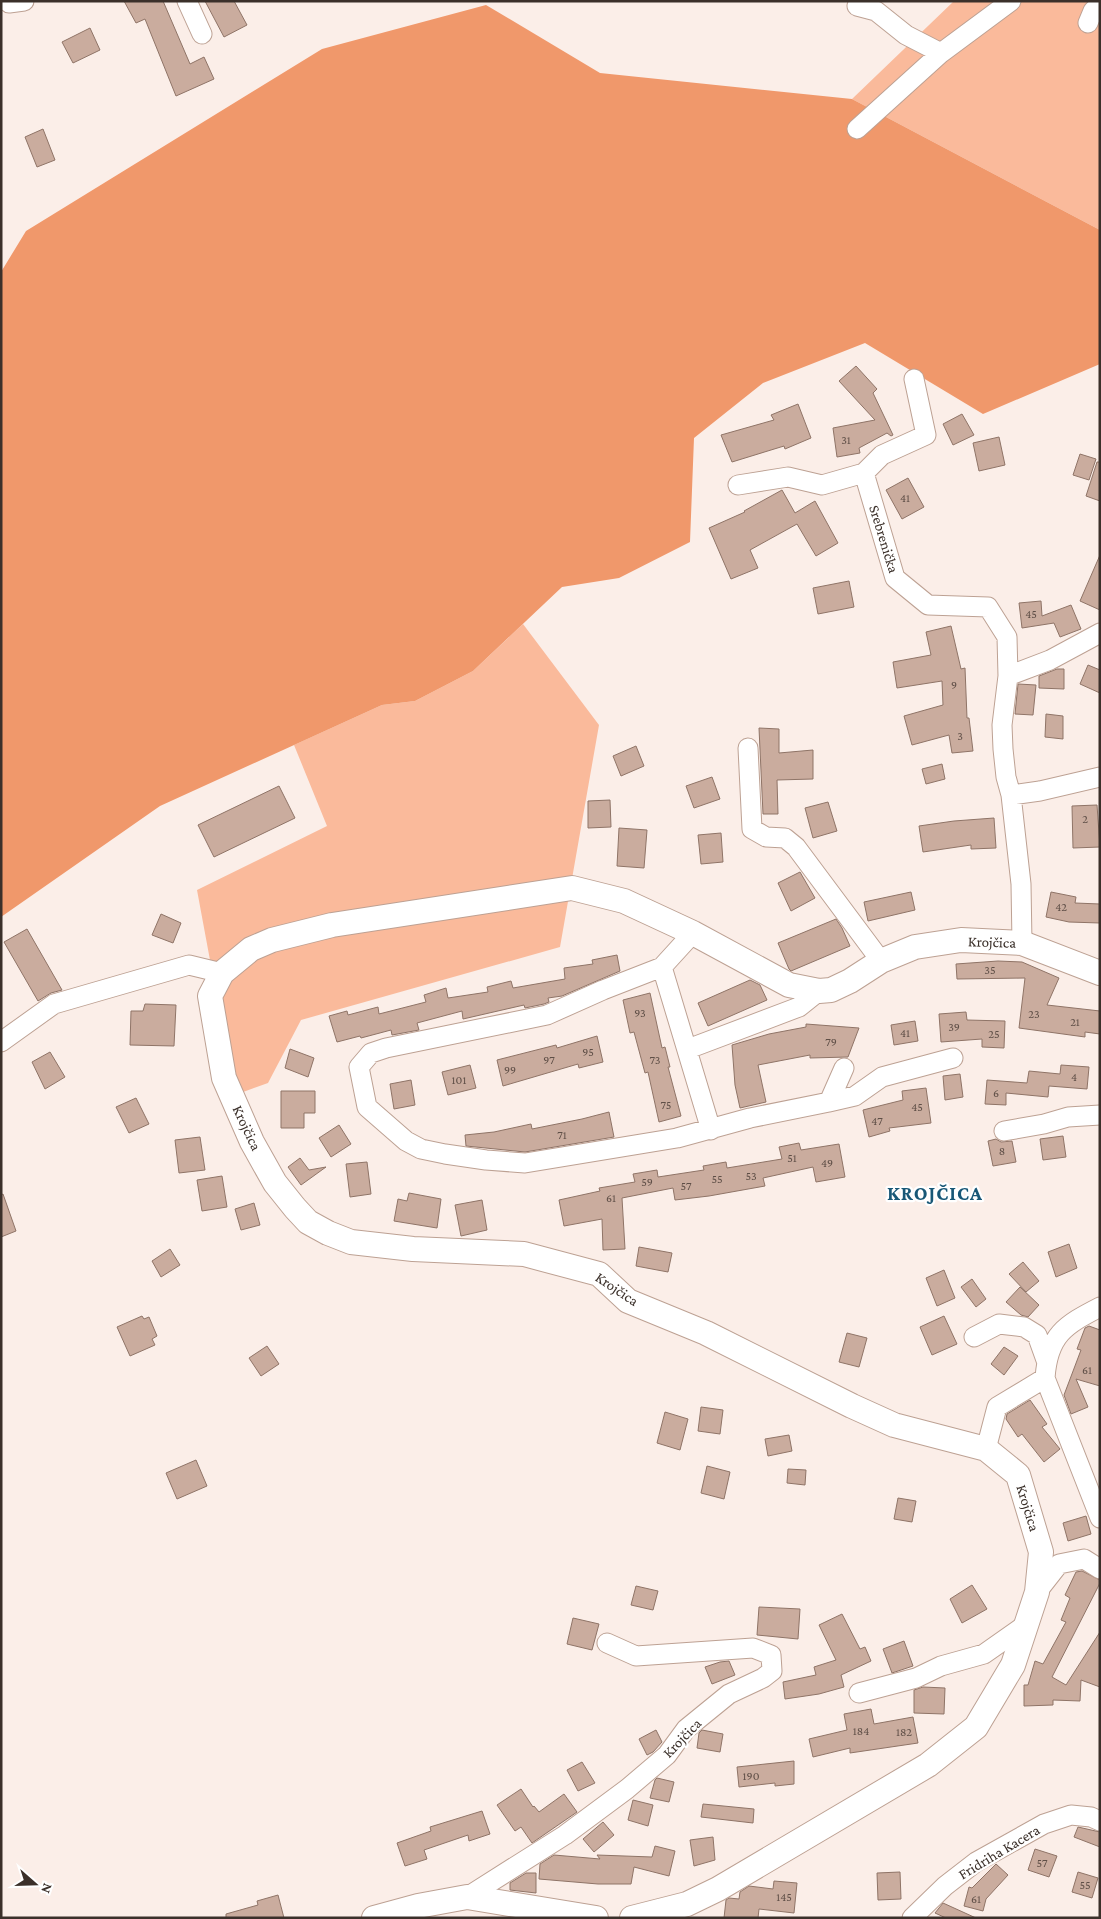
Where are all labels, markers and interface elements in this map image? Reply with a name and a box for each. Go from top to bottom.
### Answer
house number: 31 [841,433,851,447]
house number: 41 [900,491,910,505]
street label: Srebrenička [866,503,902,575]
house number: 45 [1025,607,1037,621]
house number: 9 [951,678,957,692]
house number: 3 [957,729,963,743]
house number: 2 [1082,812,1088,826]
house number: 42 [1055,900,1067,914]
street label: Krojčica [968,933,1016,952]
house number: 35 [984,963,996,977]
house number: 93 [634,1006,646,1020]
house number: 23 [1028,1007,1040,1021]
house number: 21 [1070,1015,1080,1029]
house number: 39 [948,1020,960,1034]
house number: 41 [900,1026,910,1040]
house number: 25 [988,1027,1000,1041]
house number: 79 [825,1035,837,1049]
house number: 95 [582,1045,594,1059]
house number: 97 [543,1053,555,1067]
house number: 73 [649,1053,661,1067]
house number: 99 [504,1063,516,1077]
house number: 4 [1071,1070,1077,1084]
house number: 101 [452,1073,466,1087]
house number: 6 [993,1086,999,1100]
house number: 75 [660,1098,672,1112]
house number: 45 [911,1100,923,1114]
street label: Krojčica [229,1103,264,1154]
house number: 47 [871,1114,883,1128]
house number: 71 [557,1128,567,1142]
house number: 8 [999,1144,1005,1158]
house number: 51 [787,1151,797,1165]
house number: 49 [821,1156,833,1170]
house number: 53 [745,1169,757,1183]
house number: 55 [711,1172,723,1186]
house number: 59 [641,1175,653,1189]
house number: 57 [681,1179,692,1193]
district label: KROJČICA [887,1182,983,1204]
house number: 61 [606,1191,616,1205]
street label: Krojčica [592,1269,641,1310]
house number: 61 [1082,1363,1092,1377]
street label: Krojčica [1012,1483,1043,1534]
street label: Krojčica [660,1715,705,1762]
house number: 184 [853,1724,869,1738]
house number: 182 [896,1725,912,1739]
house number: 190 [743,1769,760,1783]
street label: Fridriha Kacera [956,1822,1042,1882]
house number: 57 [1037,1856,1048,1870]
north arrow [10,1859,60,1909]
house number: 55 [1079,1878,1091,1892]
text: N [38,1881,56,1896]
house number: 145 [776,1890,792,1904]
house number: 61 [971,1892,981,1906]

